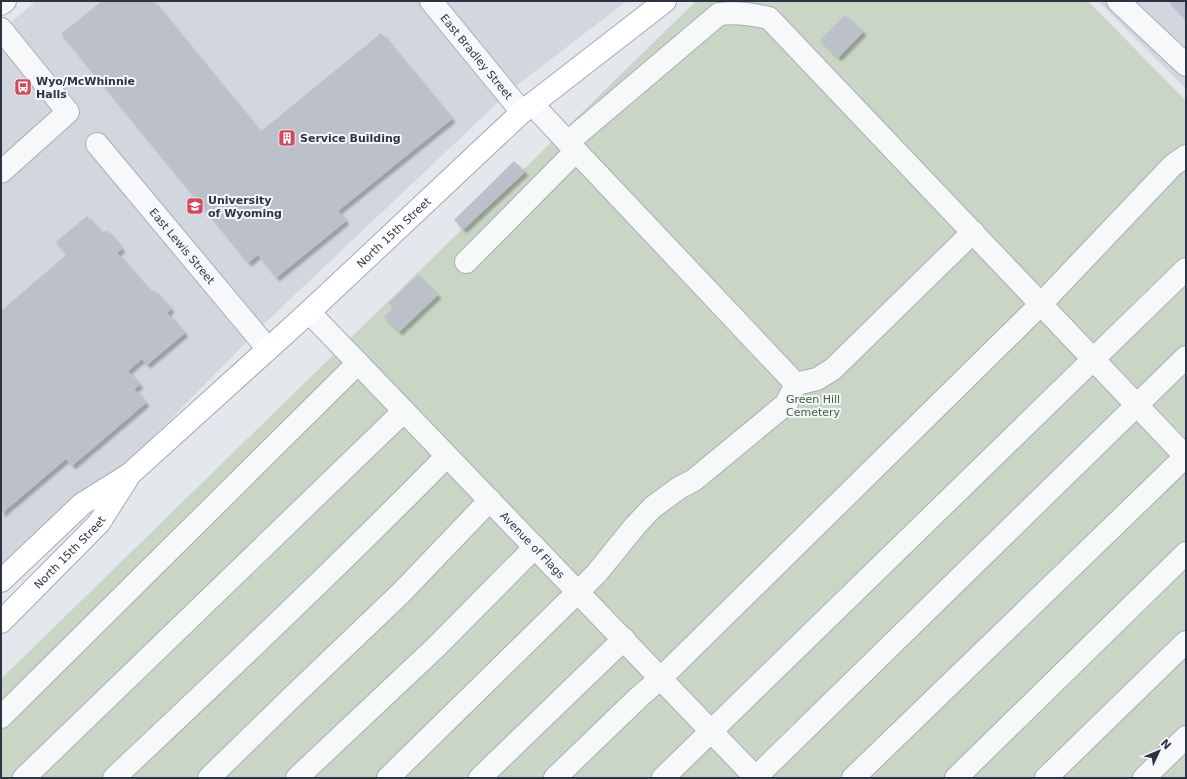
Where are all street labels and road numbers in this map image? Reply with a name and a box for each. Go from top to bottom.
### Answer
street label: East Bradley Street [437,12,515,103]
street label: North 15th Street [354,195,434,271]
street label: East Lewis Street [146,206,218,288]
street label: Avenue of Flags [497,509,567,582]
street label: North 15th Street [32,513,109,592]

